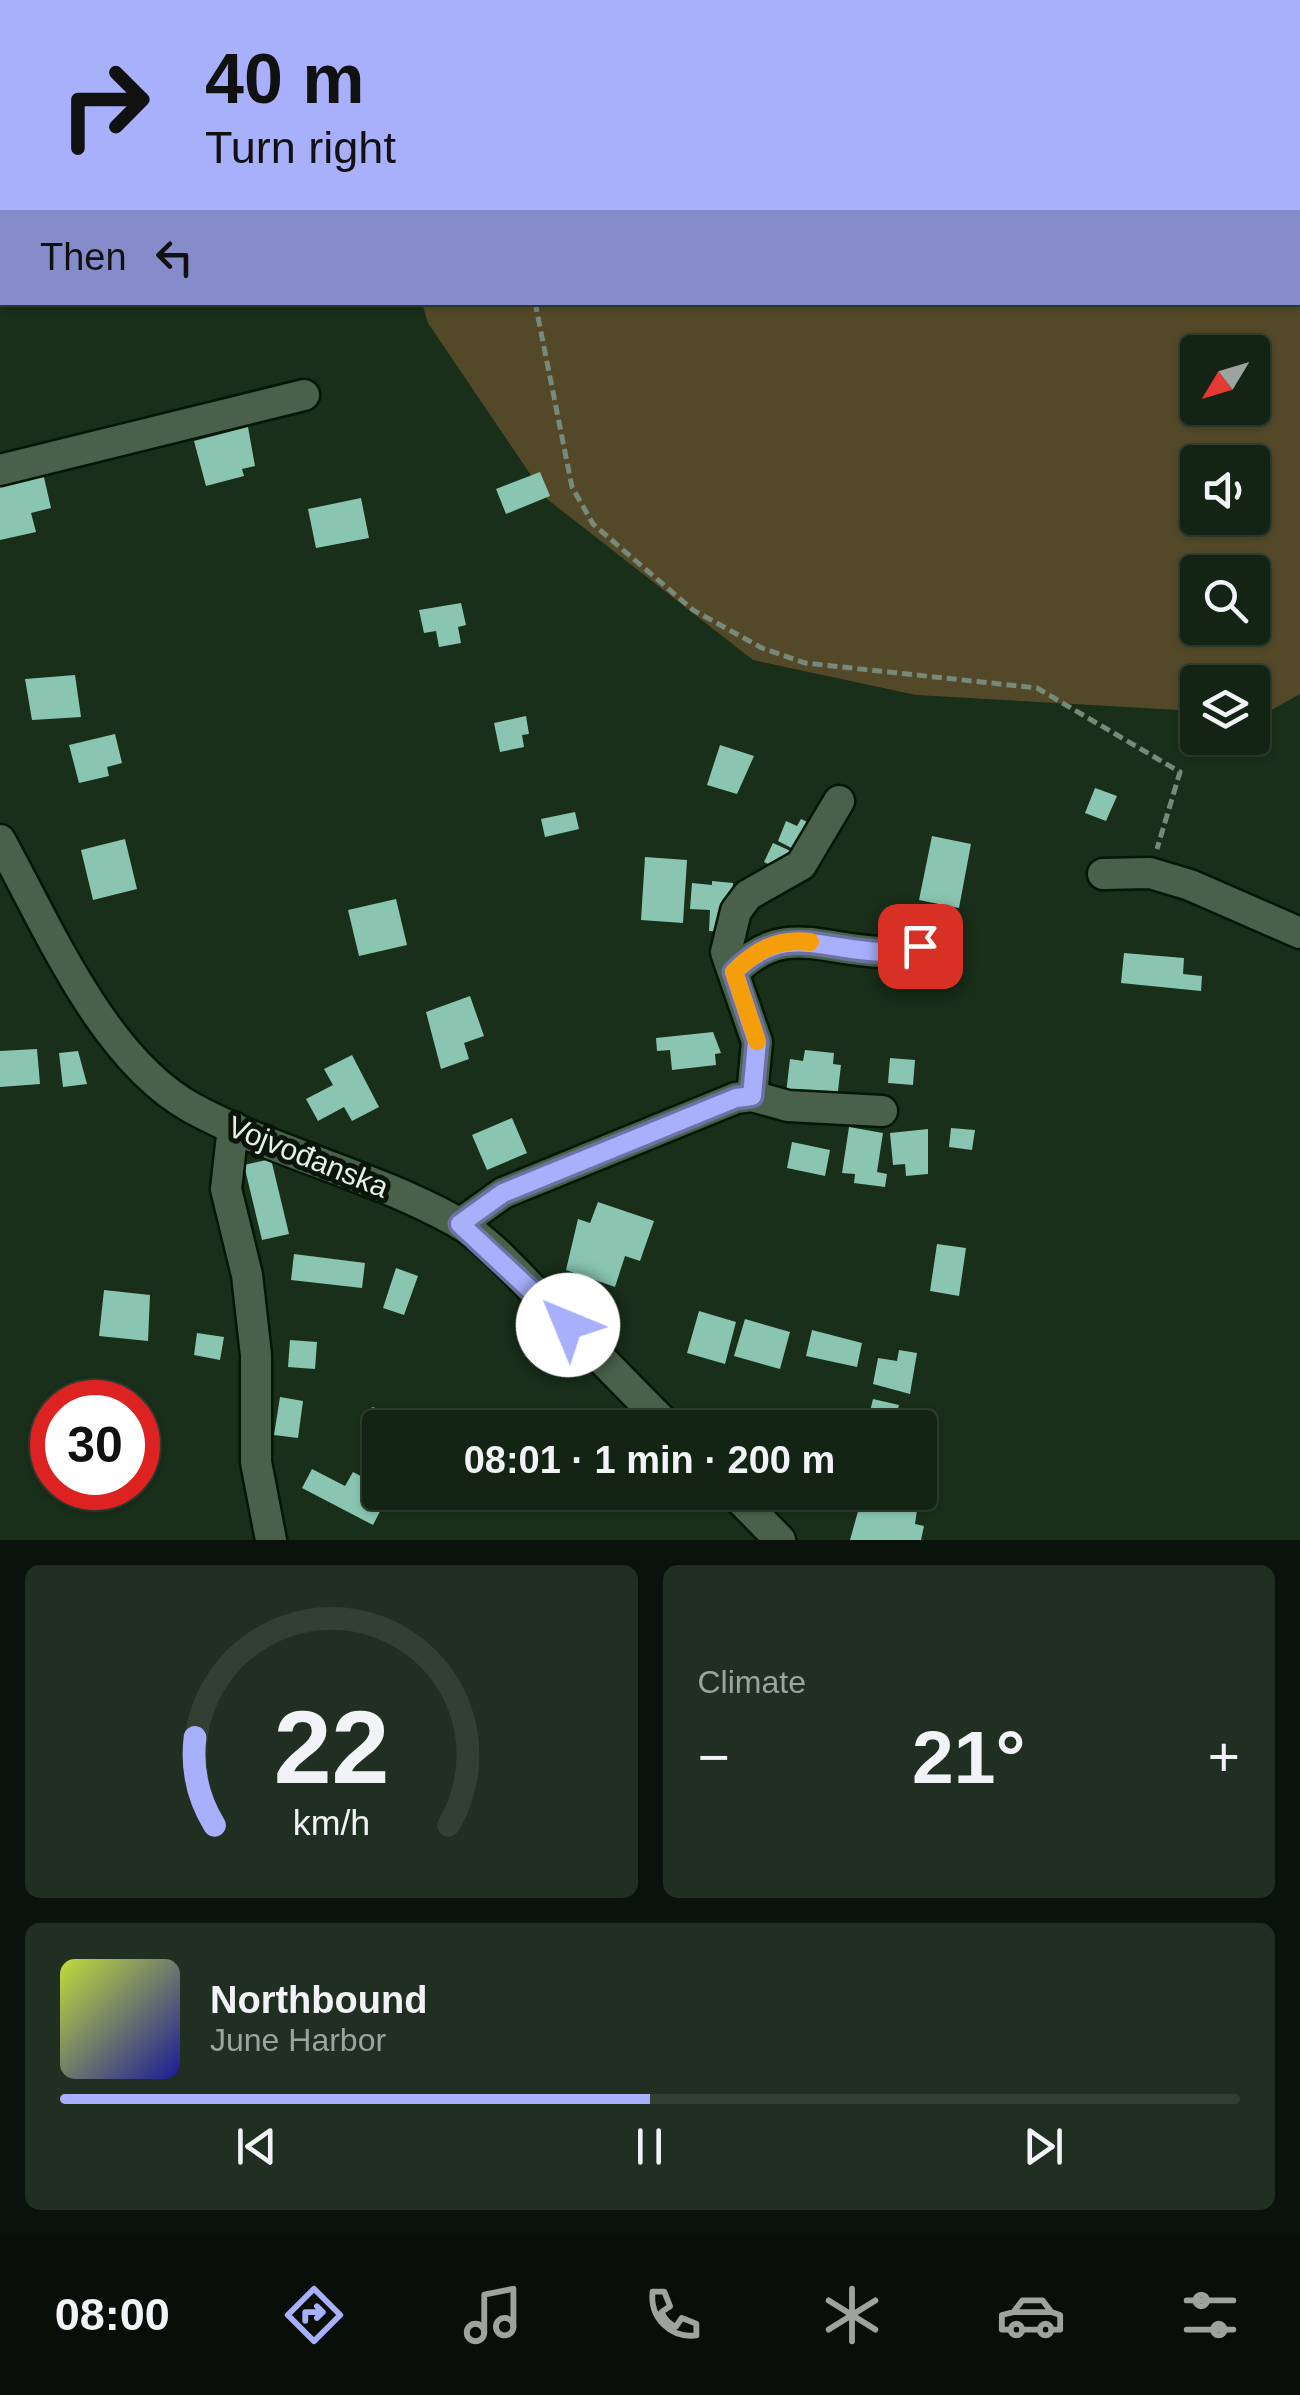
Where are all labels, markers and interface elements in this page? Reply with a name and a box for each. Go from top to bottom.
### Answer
icon: right [40,40,170,170]
text: 40 m [205,40,365,118]
text: Turn right [205,122,396,173]
icon: left [147,230,202,285]
text: Then [40,236,127,278]
north arrow [1180,335,1270,425]
map controls [1180,335,1270,755]
button: sound [1180,445,1270,535]
button: search [1180,555,1270,645]
button: layers [1180,665,1270,755]
pin [878,904,963,989]
icon: arrive [893,919,948,974]
street label: Vojvođanska [223,1109,394,1204]
position arrow [516,1273,620,1377]
speed limit sign: 30 [30,1380,160,1510]
text: 08:01 · 1 min · 200 m [464,1439,835,1481]
text: Climate [698,1664,806,1700]
text: 22 [273,1689,389,1805]
text: 21° [912,1715,1025,1799]
text: − [698,1726,730,1788]
text: + [1208,1726,1240,1788]
text: km/h [293,1803,370,1843]
text: Northbound [210,1979,427,2021]
text: June Harbor [210,2022,386,2058]
icon: previous [229,2119,284,2174]
icon: pause [622,2119,677,2174]
icon: next [1016,2119,1071,2174]
icon: directions [279,2280,349,2350]
icon: music [458,2280,528,2350]
icon: phone [638,2280,708,2350]
icon: climate [817,2280,887,2350]
icon: car [996,2280,1066,2350]
icon: filters [1175,2280,1245,2350]
text: 08:00 [55,2289,170,2340]

